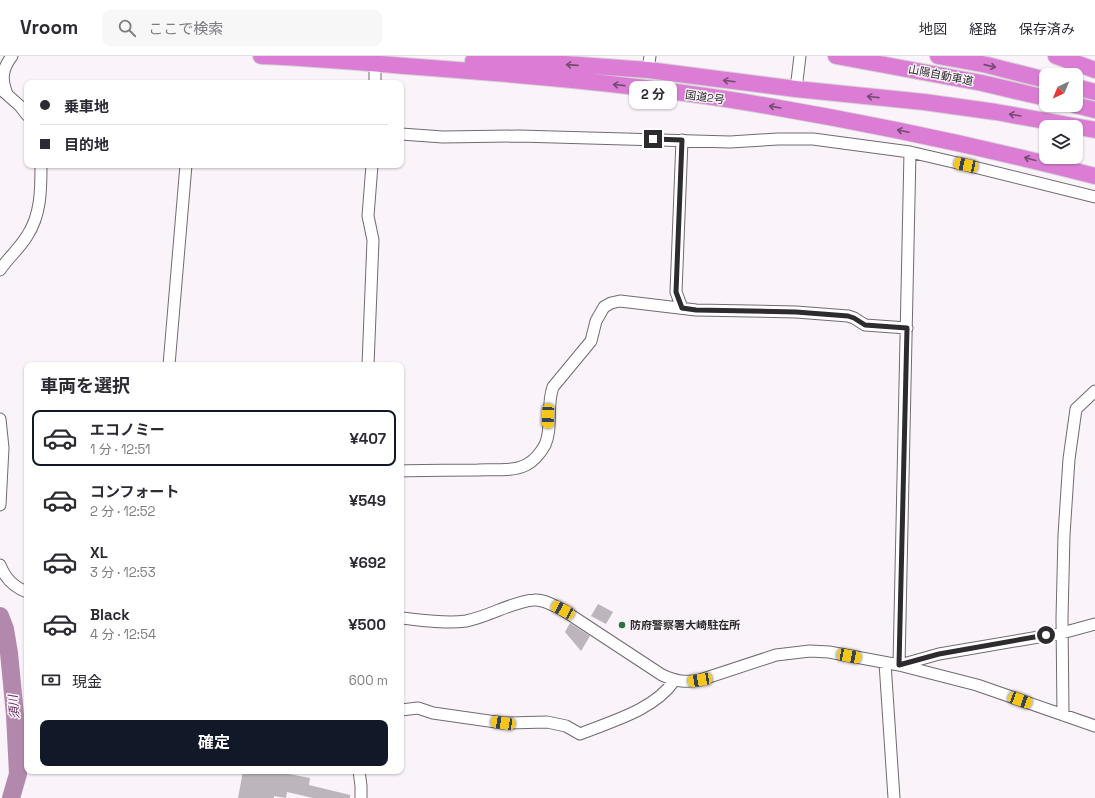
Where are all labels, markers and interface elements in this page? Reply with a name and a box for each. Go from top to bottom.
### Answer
search box [102,10,382,46]
text: Vroom [20,15,78,40]
icon: search [116,17,138,39]
text: ここで検索 [148,19,223,38]
text: 地図 [919,20,947,38]
text: 経路 [969,20,997,38]
text: 保存済み [1019,20,1075,38]
one-way arrow [566,61,579,68]
street label: 山陽自動車道 [907,62,975,88]
one-way arrow [983,63,996,71]
north arrow [1039,68,1083,112]
map controls [1039,68,1083,164]
one-way arrow [723,77,736,85]
callout: 2 分 [629,81,677,109]
one-way arrow [613,82,626,89]
text: 2 分 [641,86,665,103]
street label: 国道2号 [684,87,726,107]
one-way arrow [867,93,880,100]
text: 乗車地 [64,97,109,116]
one-way arrow [769,103,782,111]
one-way arrow [1009,111,1022,119]
button: layers [1039,120,1083,164]
one-way arrow [897,126,910,134]
route end [644,130,662,148]
text: 目的地 [64,135,109,154]
one-way arrow [1024,155,1037,162]
car [953,157,979,173]
text: 車両を選択 [40,374,130,397]
car [542,404,554,428]
icon: car [42,420,78,456]
text: エコノミー [90,420,165,439]
text: ¥407 [349,429,386,448]
text: 1 分 · 12:51 [90,441,150,458]
icon: car [42,482,78,518]
text: コンフォート [90,482,180,501]
text: ¥549 [349,491,386,510]
text: 2 分 · 12:52 [90,503,155,520]
text: XL [90,543,108,562]
icon: car [42,544,78,580]
text: ¥692 [349,553,386,572]
text: 3 分 · 12:53 [90,564,156,581]
car [550,599,576,621]
text: Black [90,605,130,624]
icon: car [42,606,78,642]
text: ¥500 [348,615,386,634]
place label: 防府警察署大崎駐在所 [630,618,740,632]
marker: 防府警察署大崎駐在所 [617,620,627,630]
text: 4 分 · 12:54 [90,626,156,643]
route start [1037,626,1055,644]
car [836,648,862,664]
icon: cash [40,669,62,691]
text: 現金 [72,672,102,691]
text: 600 m [349,672,388,689]
car [687,672,713,688]
car [1007,690,1033,710]
water label: 須川 [5,692,23,720]
car [490,715,516,731]
button: 確定 [40,720,388,766]

